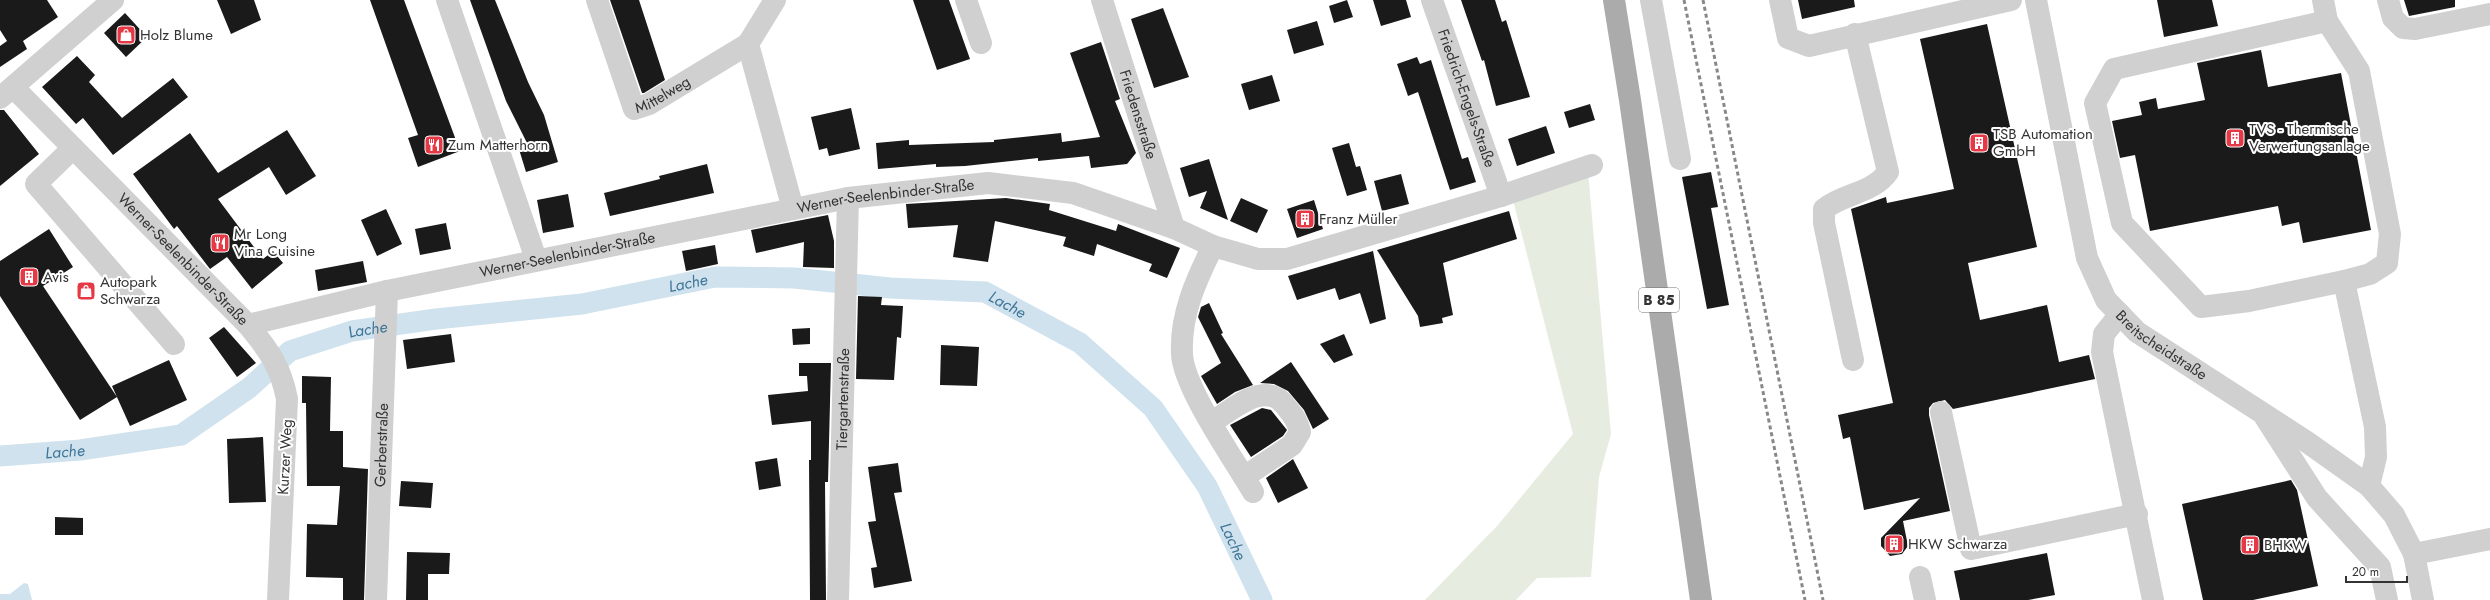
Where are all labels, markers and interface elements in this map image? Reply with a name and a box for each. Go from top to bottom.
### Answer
shop icon: Holz Blume [115,24,137,46]
place label: Holz Blume [140,24,213,46]
street label: Friedrich-Engels-Straße [1432,26,1501,171]
street label: Friedensstraße [1114,67,1163,162]
street label: Mittelweg [632,71,694,119]
place label: TVS - Thermische Verwertungsanlage [2249,118,2370,157]
place label: TSB Automation GmbH [1993,123,2093,162]
building icon: TVS - Thermische Verwertungsanlage [2224,127,2246,149]
building icon: TSB Automation GmbH [1968,132,1990,154]
restaurant icon: Zum Matterhorn [423,134,445,156]
place label: Zum Matterhorn [448,134,548,156]
street label: Werner-Seelenbinder-Straße [795,174,976,219]
street label: Werner-Seelenbinder-Straße [112,188,254,331]
building icon: Franz Müller [1294,208,1316,230]
place label: Franz Müller [1319,208,1398,230]
place label: Mr Long Vina Cuisine [234,223,315,262]
street label: Werner-Seelenbinder-Straße [478,226,657,283]
restaurant icon: Mr Long Vina Cuisine [209,232,231,254]
building icon: Avis [18,266,40,288]
place label: Avis [43,266,69,288]
water label: Lache [666,267,709,298]
place label: Autopark Schwarza [100,271,160,310]
shop icon: Autopark Schwarza [75,280,97,302]
water label: Lache [985,285,1030,324]
road number: B 85 [1639,288,1679,312]
street label: Breitscheidstraße [2111,305,2212,386]
water label: Lache [345,315,389,343]
street label: Tiergartenstraße [831,348,855,450]
street label: Gerberstraße [369,402,394,488]
street label: Kurzer Weg [272,419,298,495]
water label: Lache [44,438,86,464]
water label: Lache [1215,518,1253,564]
building icon: HKW Schwarza [1883,533,1905,555]
place label: HKW Schwarza [1908,533,2007,555]
building icon: BHKW [2239,534,2261,556]
place label: BHKW [2264,534,2307,556]
scale bar [2346,558,2407,584]
text: 20 m [2352,563,2379,581]

